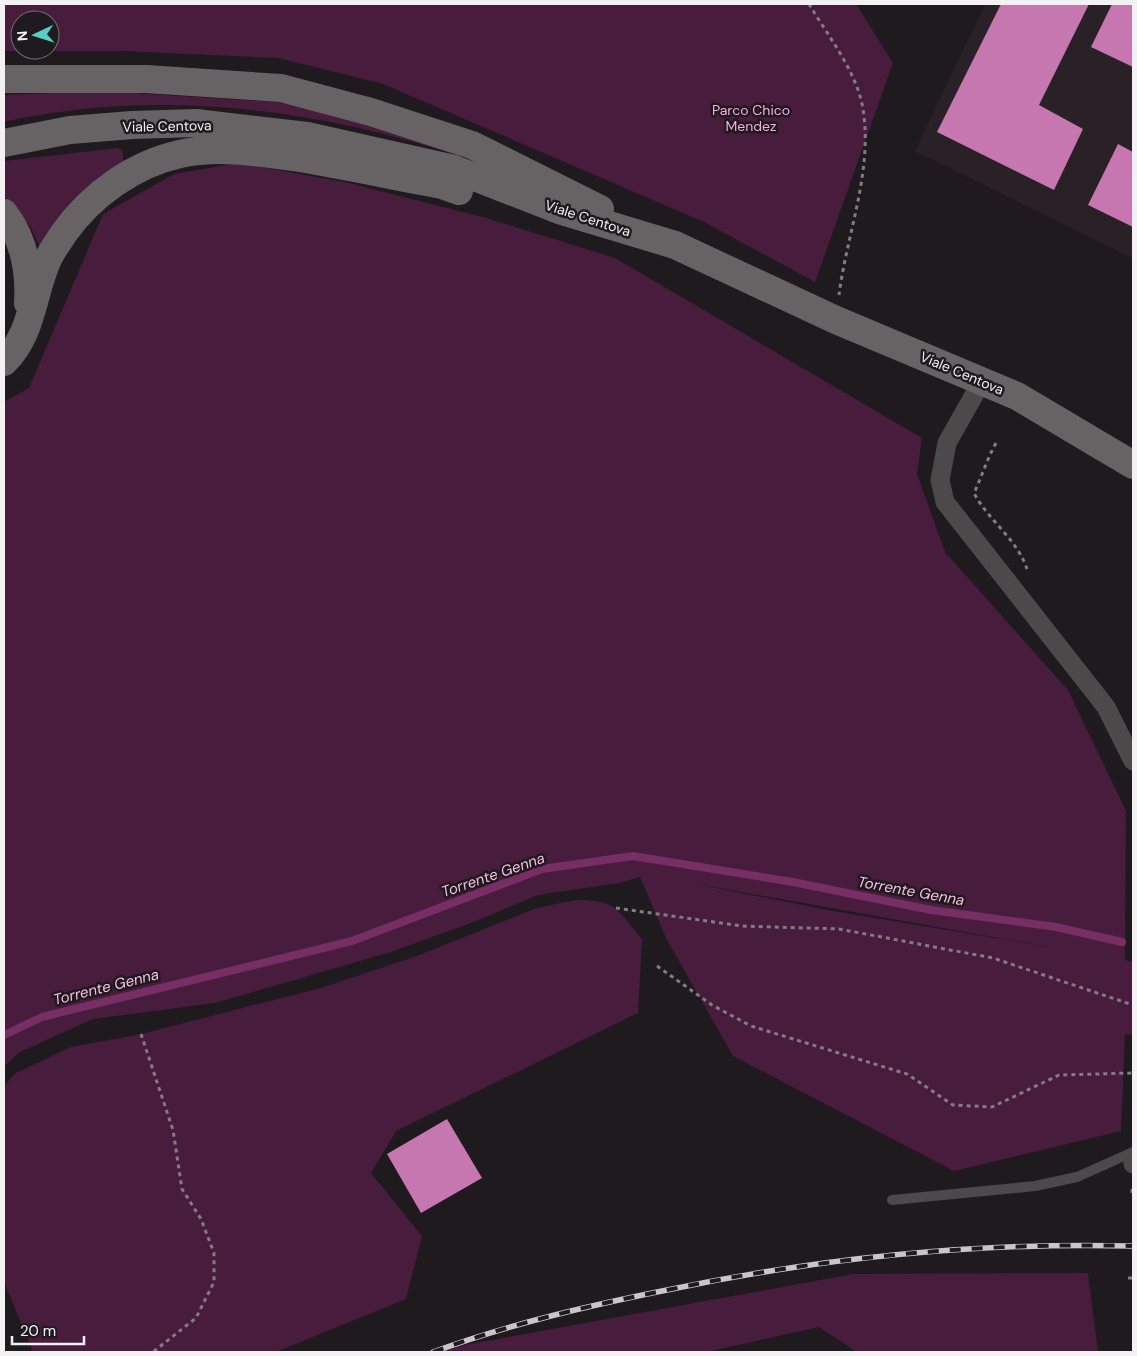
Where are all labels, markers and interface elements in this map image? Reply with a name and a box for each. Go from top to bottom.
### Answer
north arrow [10,10,60,60]
text: N [13,30,31,42]
park label: Parco Chico Mendez [712,101,790,135]
street label: Viale Centova [122,116,212,136]
street label: Viale Centova [543,196,633,240]
street label: Viale Centova [917,347,1007,399]
water label: Torrente Genna [439,848,547,902]
water label: Torrente Genna [856,872,966,910]
water label: Torrente Genna [51,964,161,1010]
scale bar [12,1314,85,1346]
text: 20 m [20,1321,56,1341]

